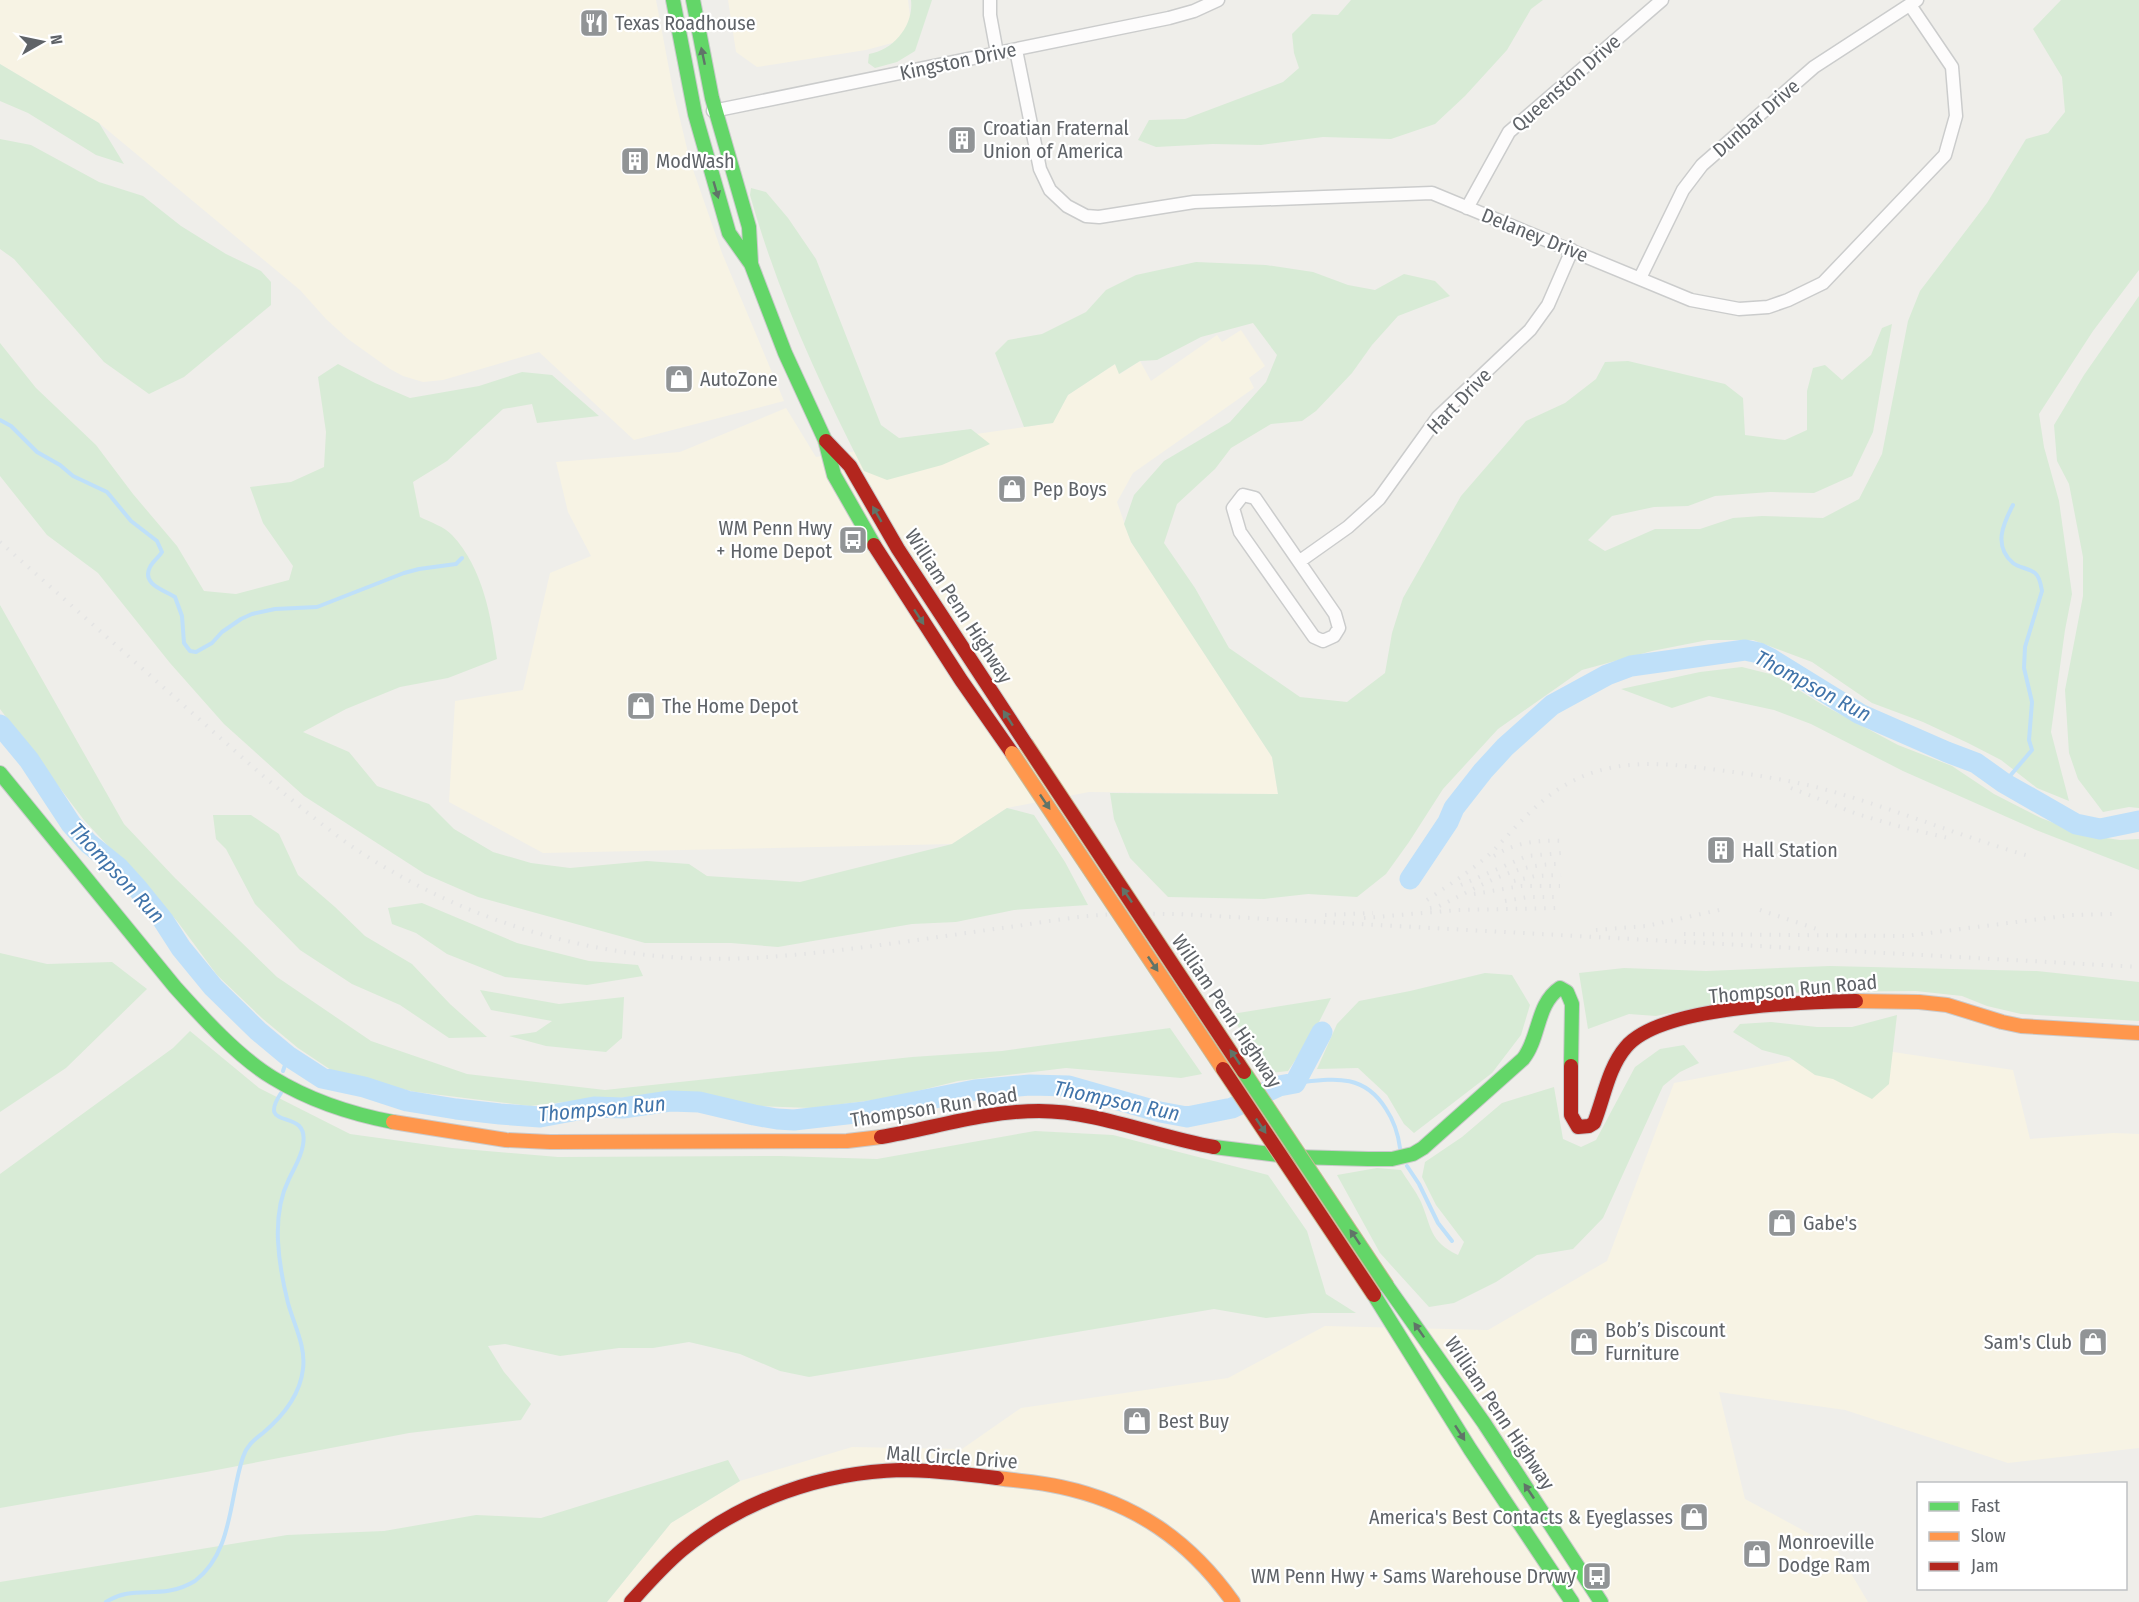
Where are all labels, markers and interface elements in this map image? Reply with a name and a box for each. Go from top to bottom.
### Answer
restaurant icon: Texas Roadhouse [578,7,610,39]
place label: Texas Roadhouse [615,11,756,35]
north arrow [12,12,72,72]
street label: Queenston Drive [1507,29,1625,137]
text: N [46,34,66,46]
street label: Kingston Drive [898,37,1018,85]
one-way arrow [698,46,707,65]
street label: Dunbar Drive [1708,74,1804,162]
place label: Croatian Fraternal Union of America [983,116,1129,163]
building icon: Croatian Fraternal Union of America [946,124,978,156]
building icon: ModWash [619,145,651,177]
place label: ModWash [656,149,735,173]
one-way arrow [712,181,721,199]
street label: Delaney Drive [1478,203,1592,267]
shop icon: AutoZone [663,363,695,395]
street label: Hart Drive [1422,363,1496,439]
place label: AutoZone [700,367,778,391]
shop icon: Pep Boys [996,473,1028,505]
place label: Pep Boys [1033,477,1107,501]
one-way arrow [871,506,882,522]
place label: WM Penn Hwy + Home Depot [716,516,832,563]
bus stop icon: WM Penn Hwy + Home Depot [837,524,869,556]
street label: William Penn Highway [900,524,1018,688]
one-way arrow [914,609,925,625]
water label: Thompson Run [1751,645,1875,727]
shop icon: The Home Depot [625,690,657,722]
place label: The Home Depot [662,694,799,718]
one-way arrow [1003,710,1014,726]
one-way arrow [1039,794,1050,810]
water label: Thompson Run [64,817,170,929]
building icon: Hall Station [1705,834,1737,866]
place label: Hall Station [1742,838,1838,862]
one-way arrow [1121,887,1132,904]
street label: William Penn Highway [1167,930,1287,1092]
one-way arrow [1147,956,1158,972]
street label: Thompson Run Road [1708,970,1878,1008]
one-way arrow [1229,1050,1241,1066]
water label: Thompson Run [1052,1075,1182,1127]
street label: Thompson Run Road [849,1082,1019,1132]
water label: Thompson Run [537,1090,667,1128]
one-way arrow [1256,1118,1267,1134]
shop icon: Gabe's [1766,1207,1798,1239]
place label: Gabe's [1803,1211,1857,1235]
one-way arrow [1350,1229,1361,1245]
place label: Bob’s Discount Furniture [1605,1318,1726,1365]
one-way arrow [1413,1323,1425,1339]
shop icon: Bob’s Discount Furniture [1568,1326,1600,1358]
shop icon: Sam's Club [2077,1326,2109,1358]
place label: Sam's Club [1984,1330,2072,1354]
street label: William Penn Highway [1440,1332,1560,1494]
shop icon: Best Buy [1121,1405,1153,1437]
place label: Best Buy [1158,1409,1229,1433]
one-way arrow [1455,1425,1466,1441]
street label: Mall Circle Drive [886,1440,1018,1474]
legend [1917,1482,2127,1590]
one-way arrow [1524,1483,1535,1499]
text: Fast [1971,1495,2000,1517]
shop icon: America's Best Contacts & Eyeglasses [1678,1501,1710,1533]
place label: America's Best Contacts & Eyeglasses [1369,1505,1673,1529]
text: Slow [1971,1525,2006,1547]
place label: Monroeville Dodge Ram [1778,1530,1874,1577]
shop icon: Monroeville Dodge Ram [1741,1538,1773,1570]
text: Jam [1971,1555,1999,1577]
bus stop icon: WM Penn Hwy + Sams Warehouse Drvwy [1581,1560,1613,1592]
place label: WM Penn Hwy + Sams Warehouse Drvwy [1251,1564,1576,1588]

